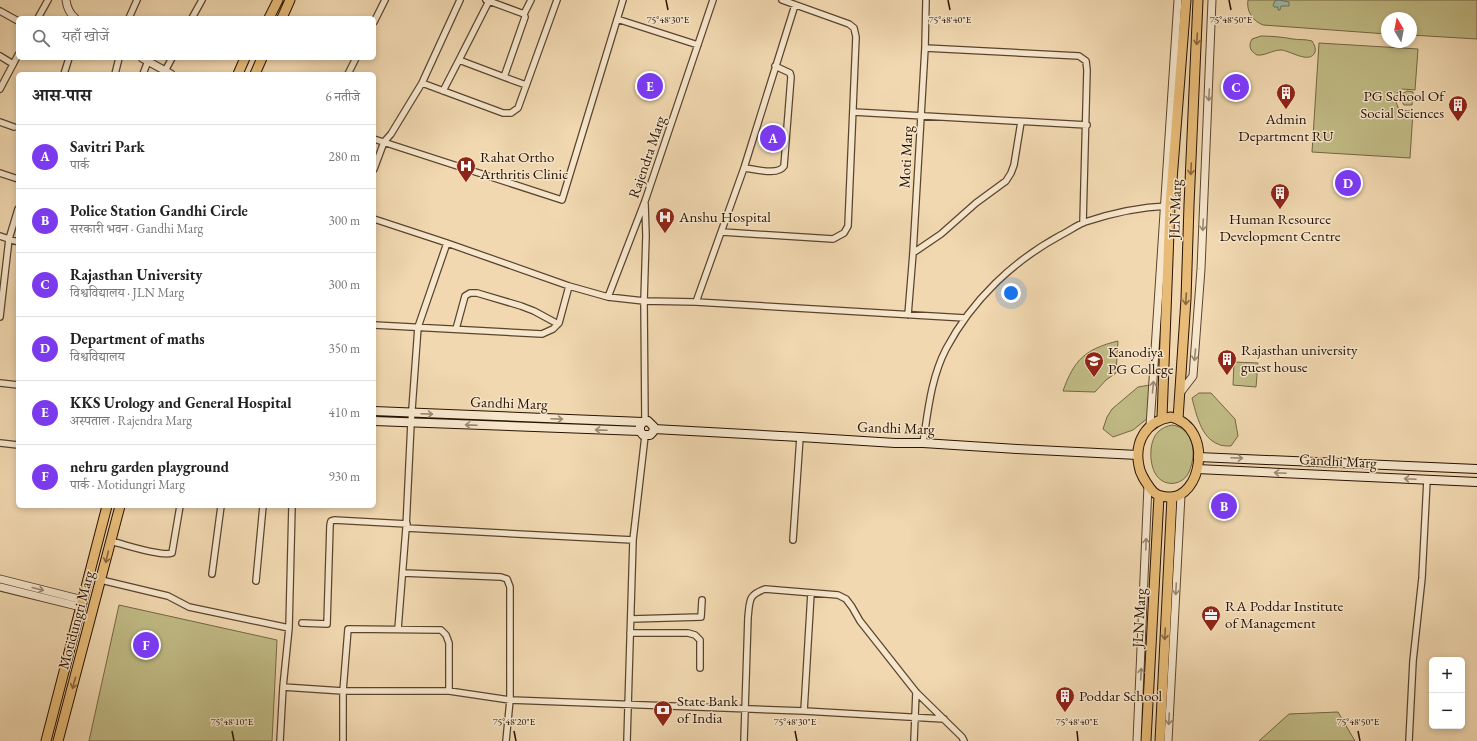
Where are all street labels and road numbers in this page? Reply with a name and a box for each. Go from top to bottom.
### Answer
street label: Rajendra Marg [624,113,670,201]
street label: Moti Marg [894,125,917,189]
street label: JLN Marg [1164,178,1185,241]
street label: Gandhi Marg [470,392,549,413]
street label: Gandhi Marg [857,417,936,438]
street label: Gandhi Marg [1299,449,1378,472]
street label: Motidungri Marg [53,568,98,671]
street label: JLN Marg [1127,587,1150,650]

